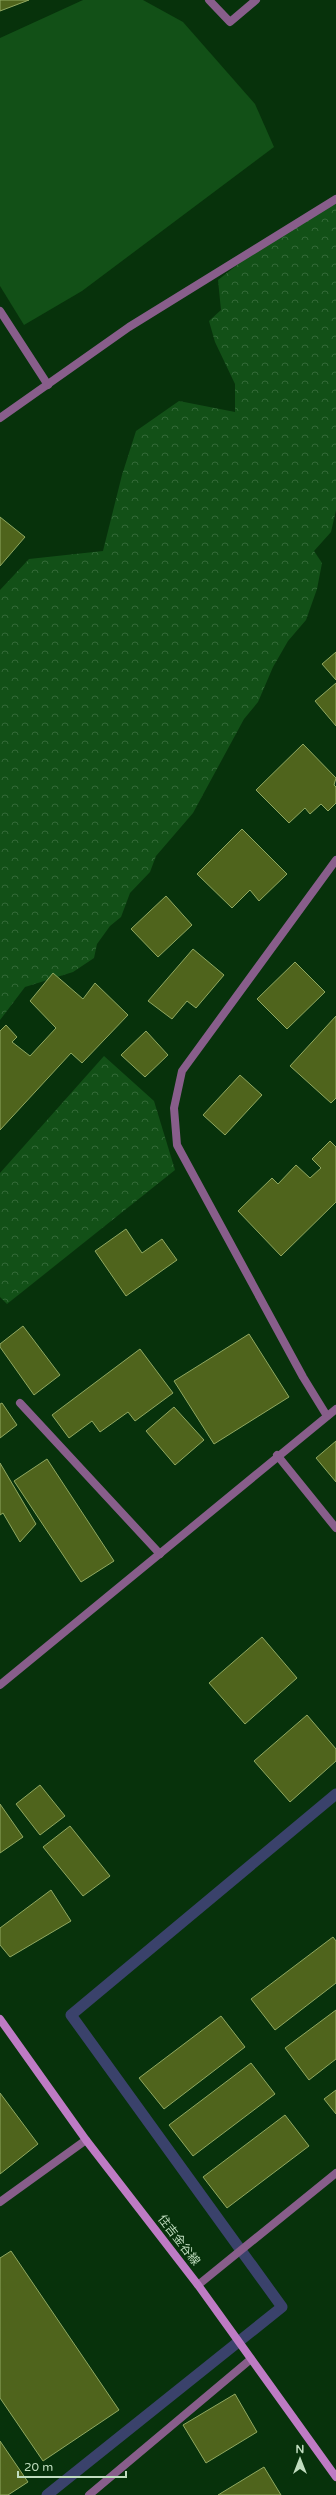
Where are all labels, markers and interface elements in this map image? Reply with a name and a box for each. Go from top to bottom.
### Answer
street label: 住吉金谷線 [155,2212,203,2268]
north arrow [280,2439,320,2479]
text: N [296,2443,304,2456]
scale bar [18,2453,126,2479]
text: 20 m [24,2460,53,2474]

